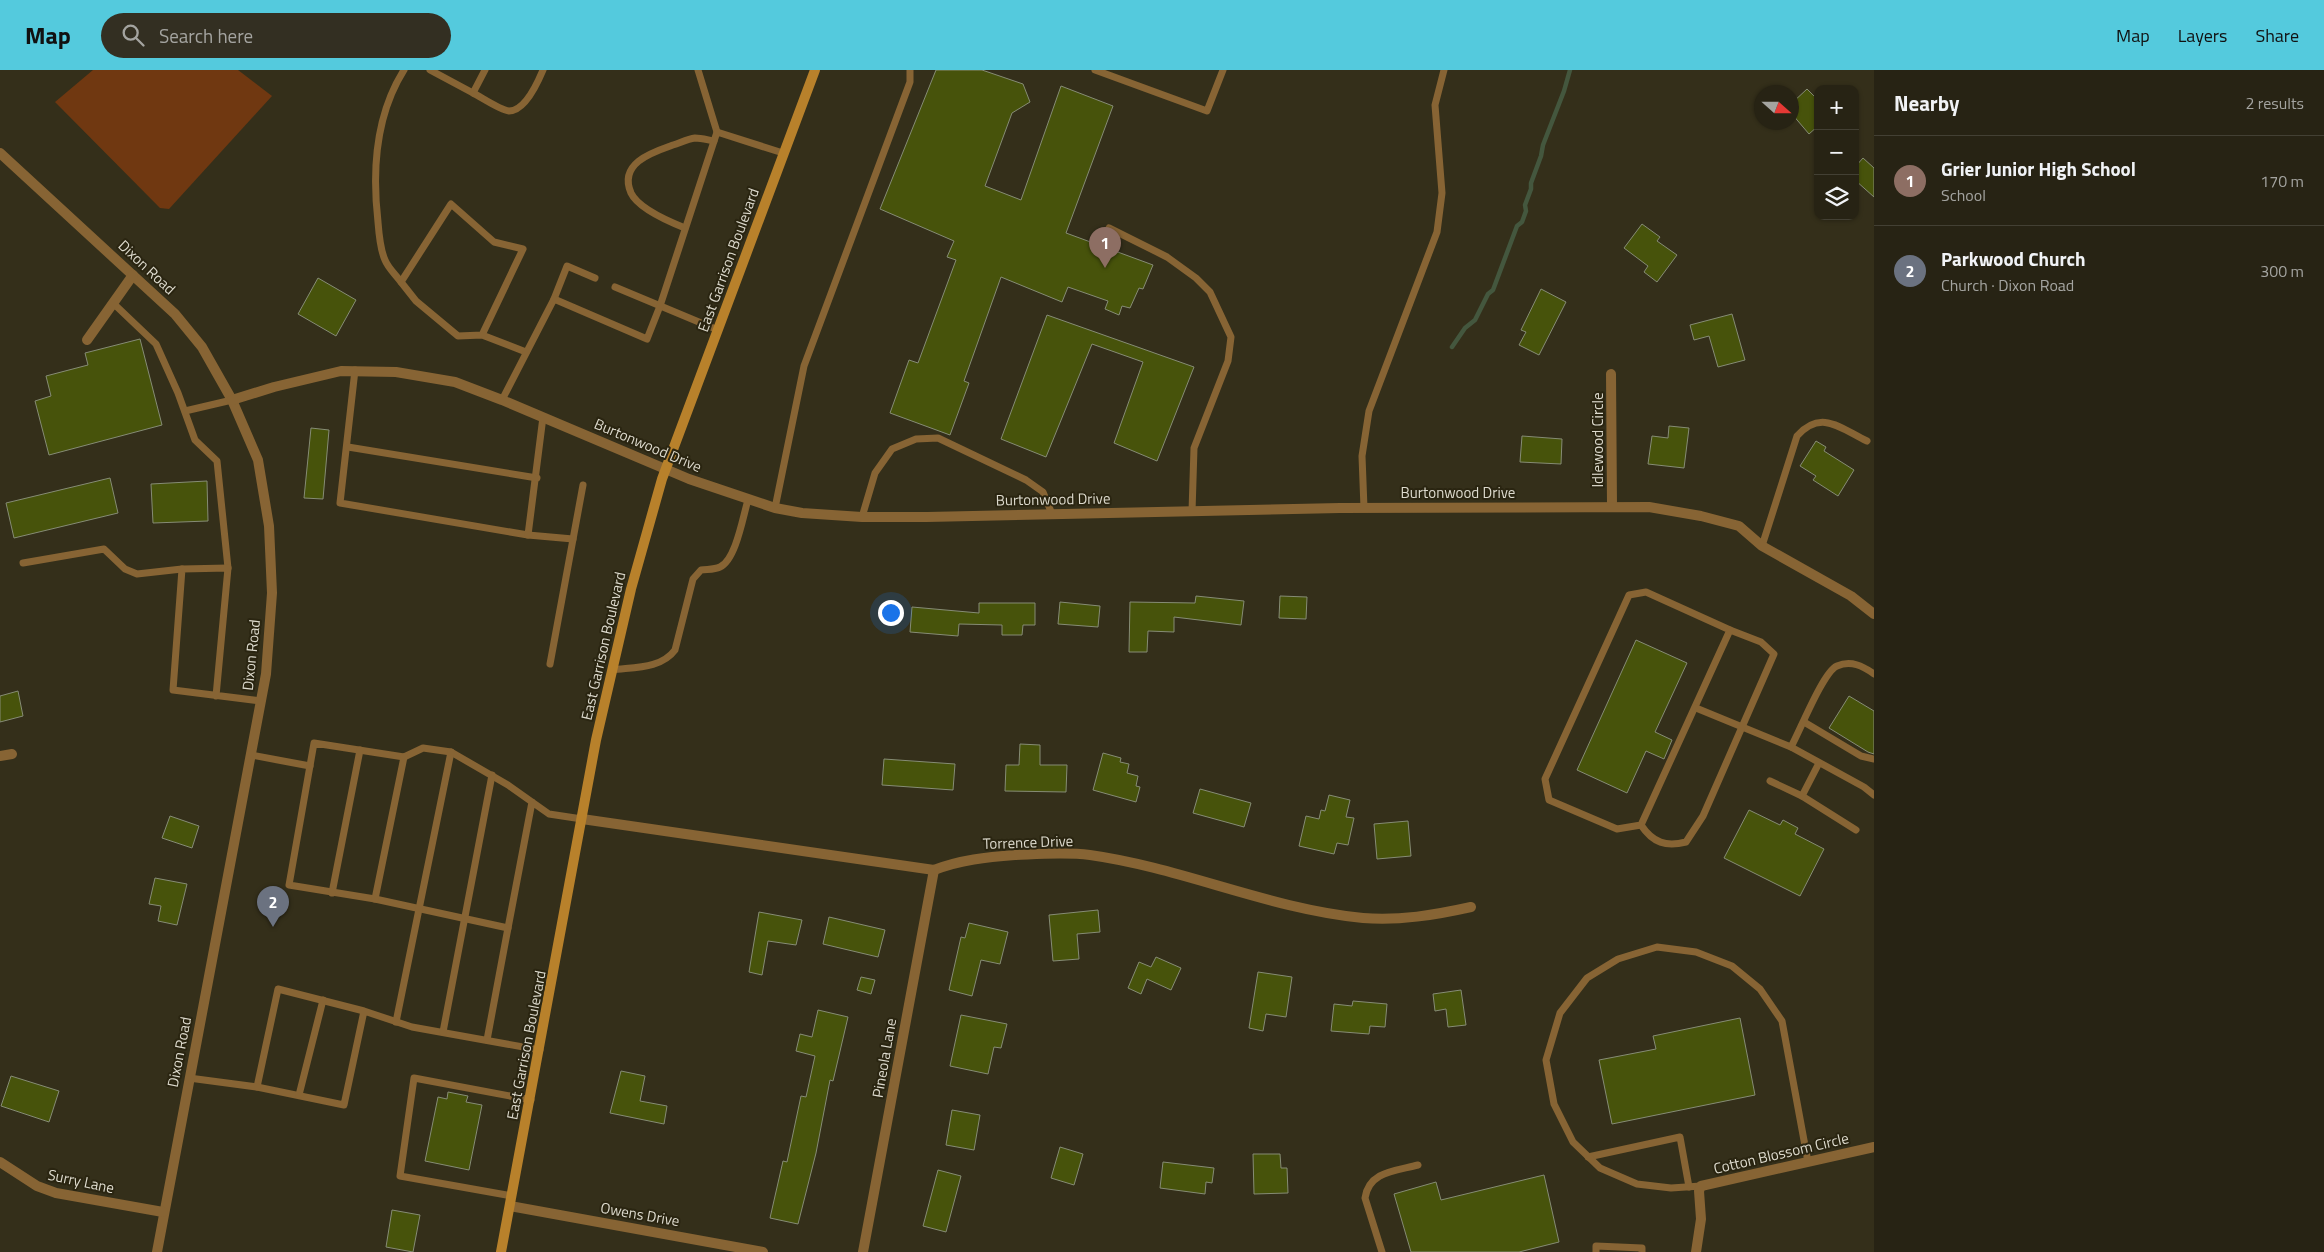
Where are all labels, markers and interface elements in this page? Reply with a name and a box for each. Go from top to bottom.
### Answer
search box [101,13,451,58]
text: Map [25,17,71,53]
icon: search [119,21,147,49]
text: Search here [159,21,253,50]
text: Map [2116,22,2150,49]
text: Layers [2178,22,2227,49]
text: Share [2255,22,2299,49]
north arrow [1754,85,1799,130]
map controls [1814,85,1859,220]
button: + [1814,85,1859,130]
text: Nearby [1894,87,1959,119]
text: 2 results [2245,91,2304,115]
button: − [1814,130,1859,175]
text: Grier Junior High School [1941,154,2136,183]
text: 1 [1906,169,1914,193]
text: 170 m [2260,169,2304,193]
button: layers [1814,175,1859,220]
text: School [1941,183,1986,207]
street label: East Garrison Boulevard [691,185,765,335]
pin: 1 [1089,227,1121,268]
street label: Dixon Road [113,234,181,300]
text: Parkwood Church [1941,244,2086,273]
text: 2 [1906,259,1914,283]
text: 300 m [2260,259,2304,283]
text: Church · Dixon Road [1941,273,2074,297]
street label: Idlewood Circle [1586,392,1609,488]
street label: Burtonwood Drive [591,412,705,478]
street label: Burtonwood Drive [1401,481,1515,504]
street label: Burtonwood Drive [995,487,1111,511]
street label: East Garrison Boulevard [575,570,631,722]
your location [878,600,904,626]
street label: Dixon Road [236,618,266,692]
street label: Torrence Drive [982,829,1074,855]
pin: 2 [257,886,289,927]
street label: East Garrison Boulevard [500,968,552,1122]
street label: Dixon Road [161,1015,197,1089]
street label: Pineola Lane [866,1016,902,1100]
street label: Cotton Blossom Circle [1711,1126,1851,1180]
street label: Surry Lane [46,1163,116,1199]
street label: Owens Drive [599,1196,681,1232]

